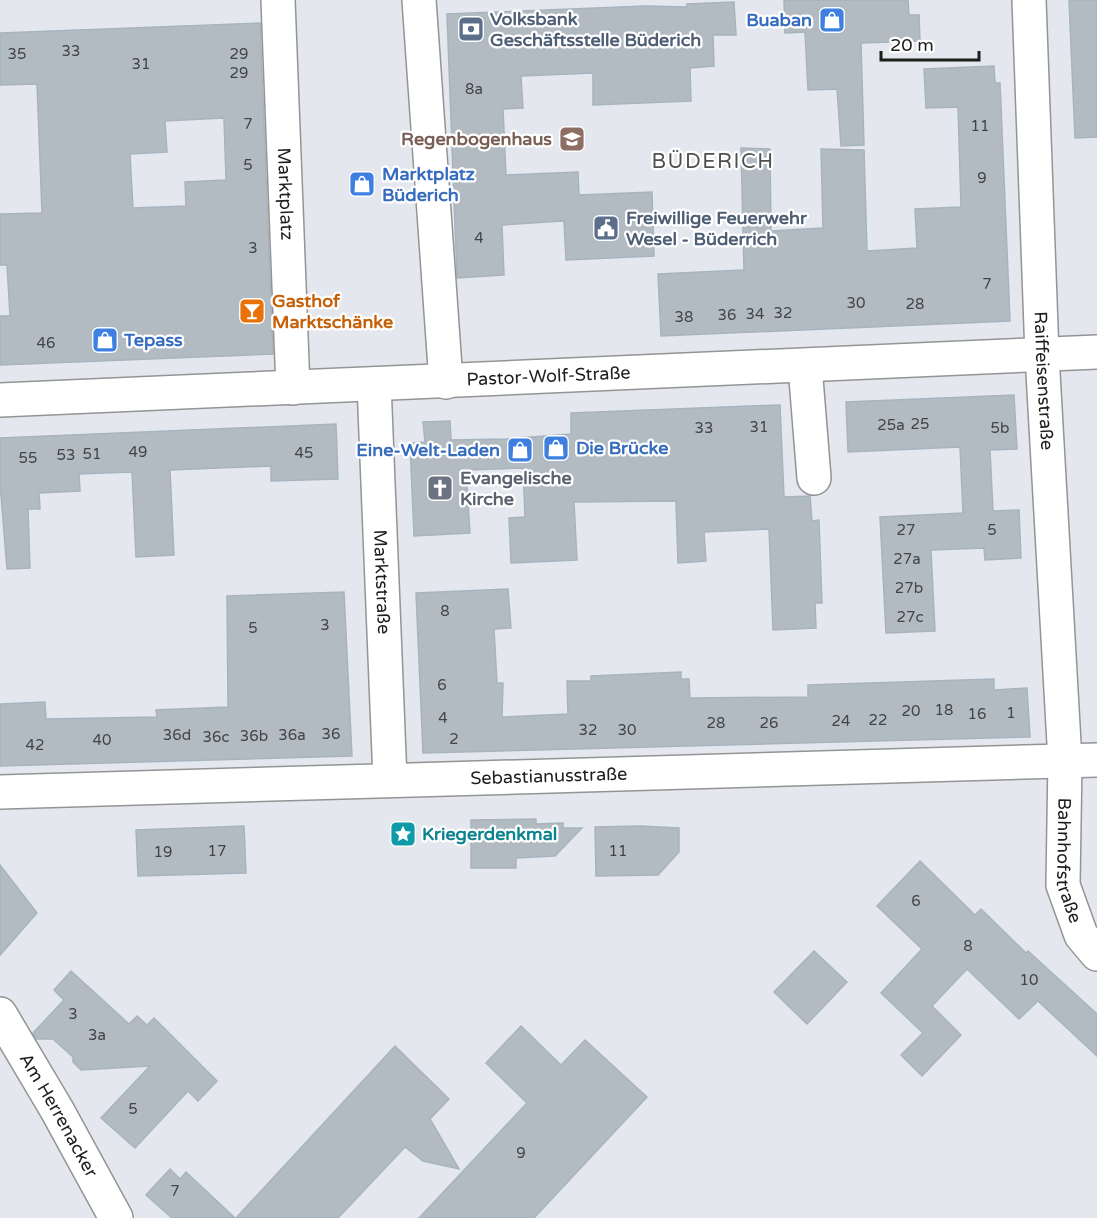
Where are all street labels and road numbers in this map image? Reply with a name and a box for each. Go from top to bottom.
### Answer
street label: Marktplatz [273,147,298,241]
street label: Raiffeisenstraße [1029,311,1058,451]
street label: Pastor-Wolf-Straße [466,361,631,391]
street label: Marktstraße [369,529,395,635]
street label: Sebastianusstraße [470,763,628,789]
street label: Bahnhofstraße [1052,797,1087,926]
street label: Am Herrenacker [15,1049,103,1181]

